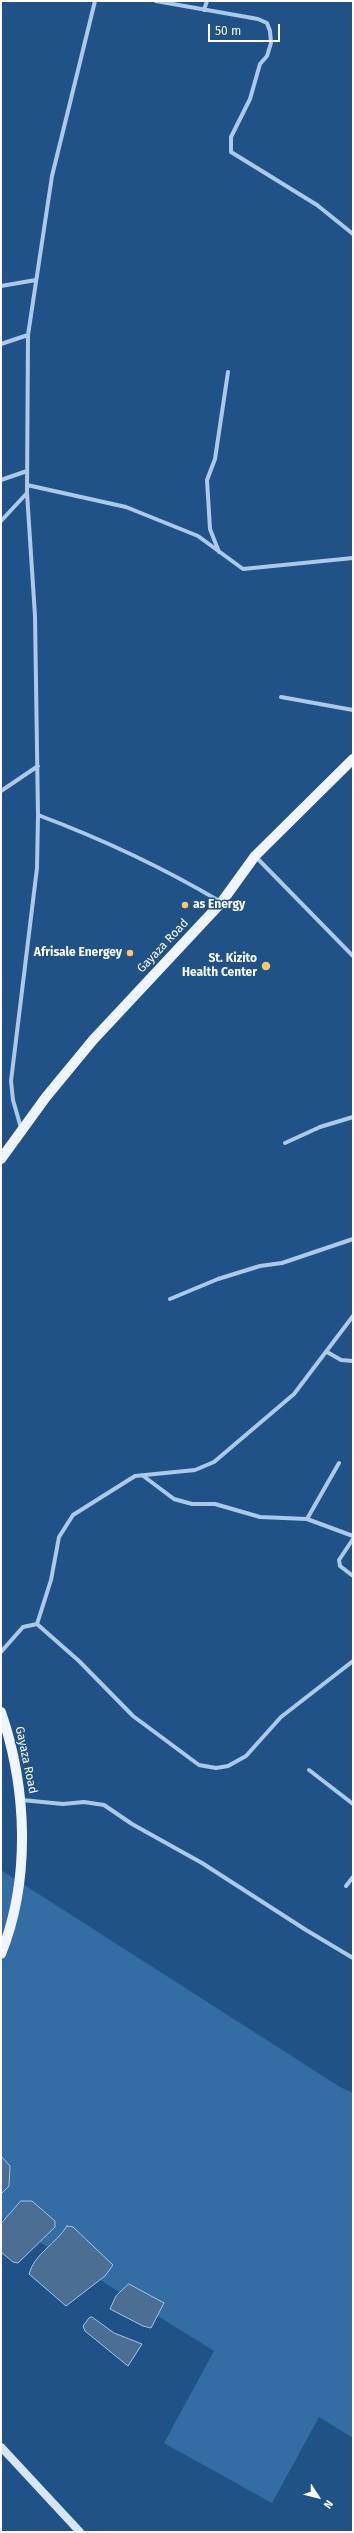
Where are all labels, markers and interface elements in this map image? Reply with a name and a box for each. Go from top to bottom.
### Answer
scale bar [210,16,282,42]
text: 50 m [215,24,241,38]
place label: as Energy [193,898,245,912]
marker: as Energy [180,900,190,910]
street label: Gayaza Road [134,916,192,976]
place label: Afrisale Energey [34,946,122,960]
marker: Afrisale Energey [125,948,135,958]
place label: St. Kizito Health Center [182,952,257,980]
marker: St. Kizito Health Center [260,960,272,972]
street label: Gayaza Road [12,1725,40,1795]
north arrow [298,2477,338,2517]
text: N [321,2498,336,2511]

